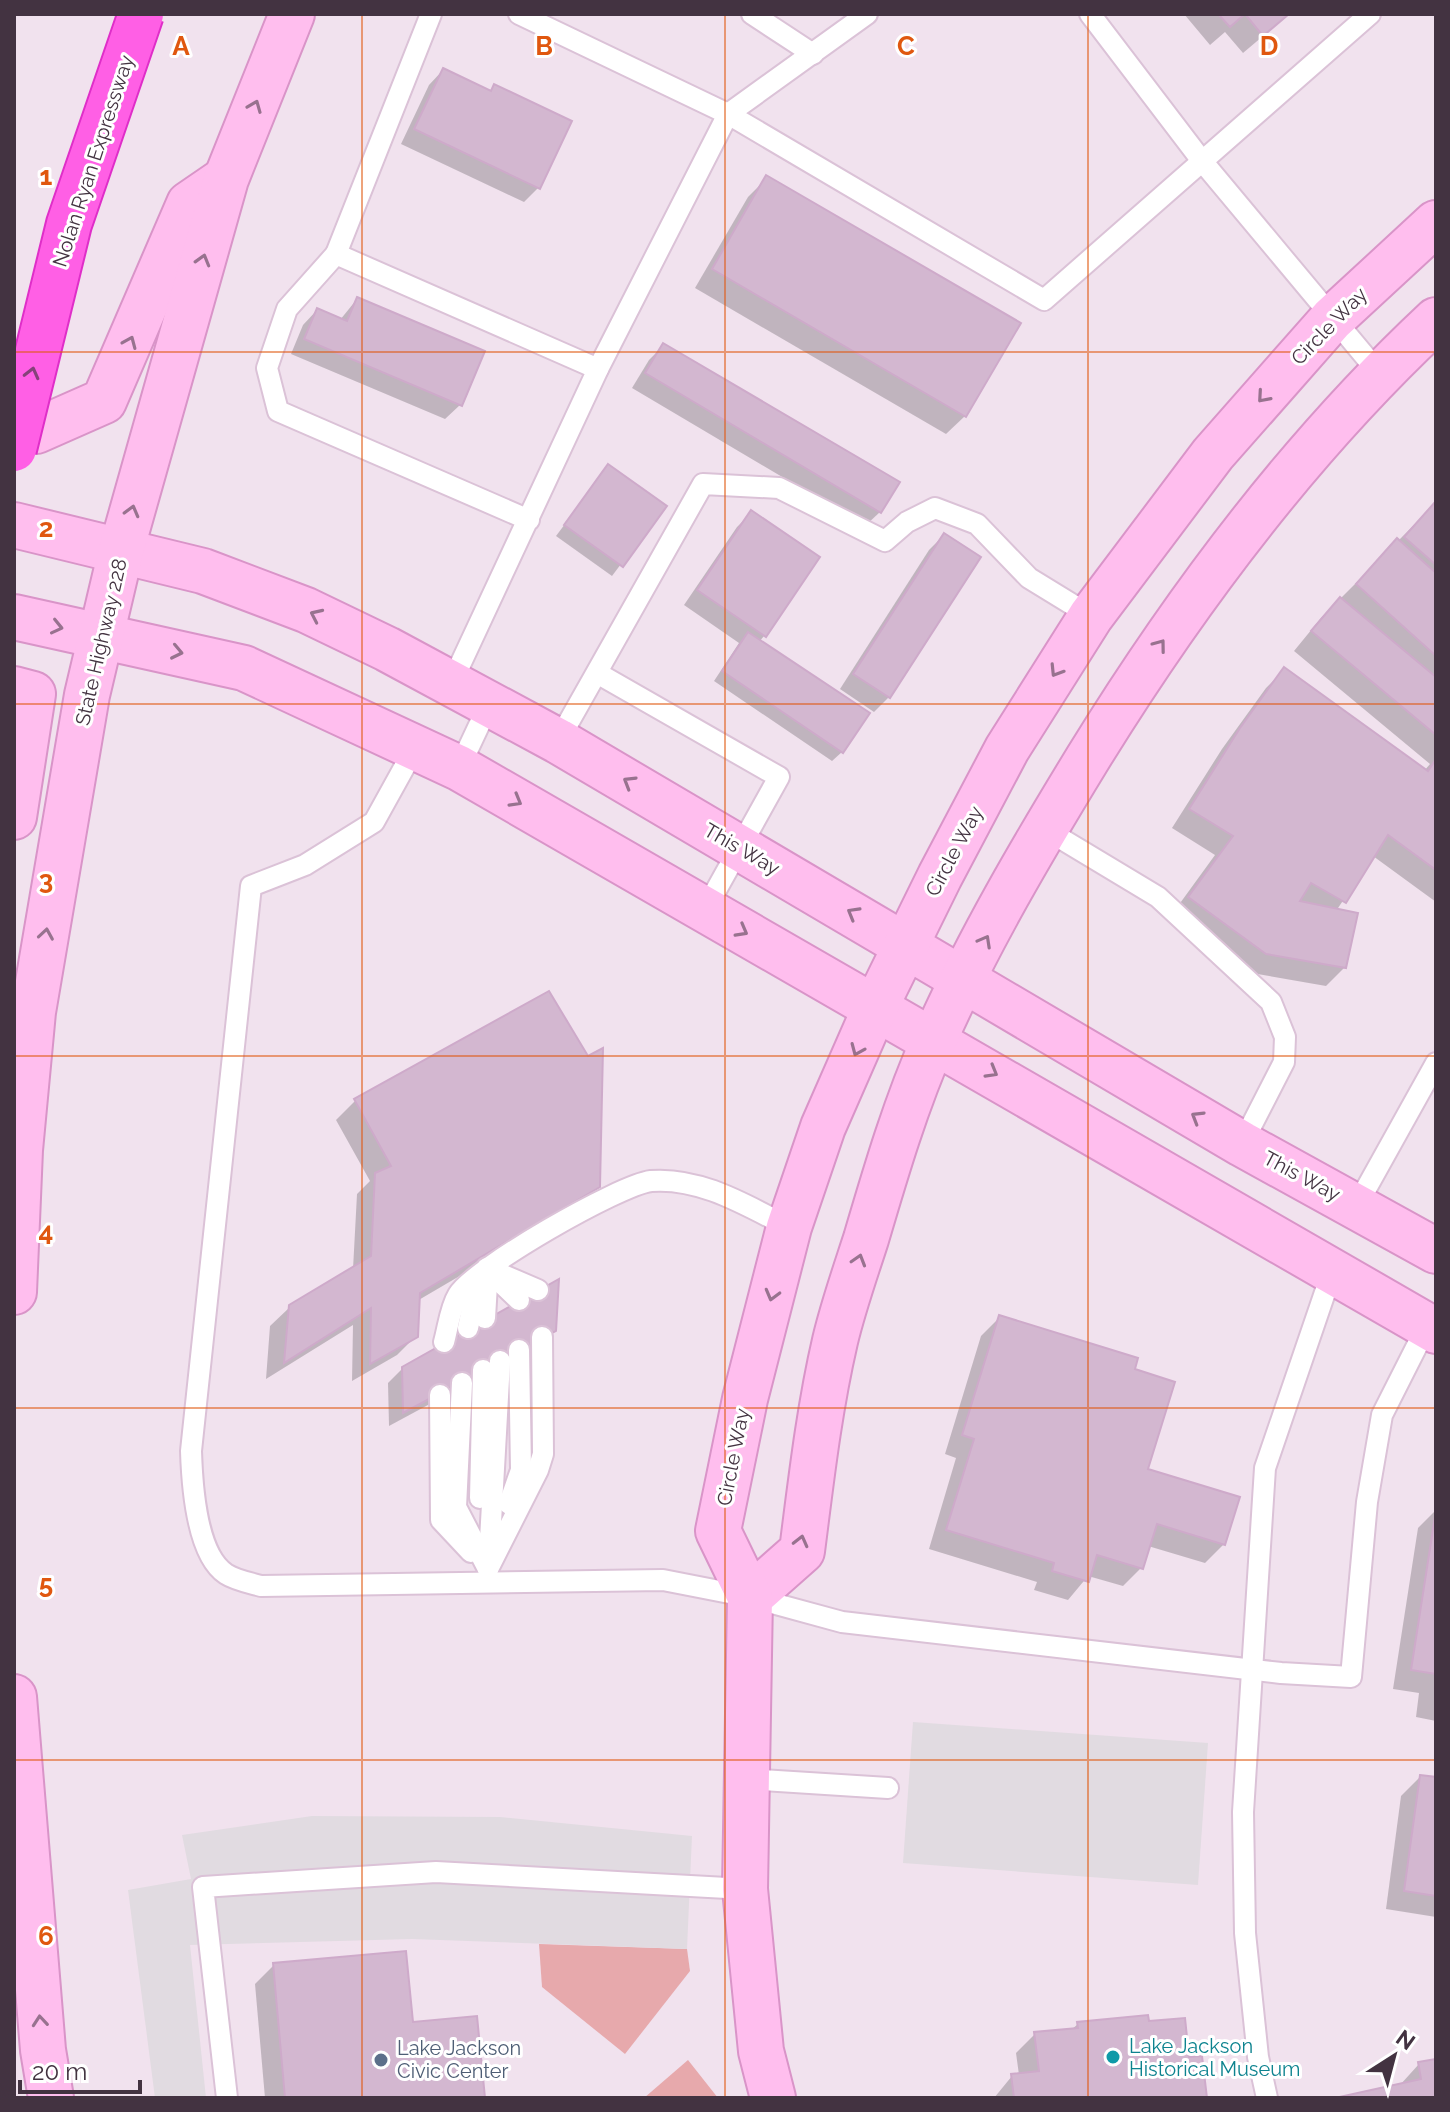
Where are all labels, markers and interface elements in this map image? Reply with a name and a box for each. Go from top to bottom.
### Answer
text: A [172,31,190,61]
text: B [535,31,553,61]
text: C [897,31,915,61]
text: D [1260,31,1278,61]
street label: Nolan Ryan Expressway [47,52,139,270]
one-way arrow [245,100,262,114]
text: 1 [40,161,53,191]
one-way arrow [194,254,210,268]
street label: Circle Way [1286,282,1372,370]
one-way arrow [120,335,136,350]
one-way arrow [23,367,40,380]
one-way arrow [1258,388,1273,403]
one-way arrow [123,504,140,518]
text: 2 [39,513,53,543]
street label: State Highway 228 [70,556,132,728]
one-way arrow [310,609,325,625]
one-way arrow [50,618,64,635]
one-way arrow [1151,640,1165,654]
one-way arrow [170,643,183,660]
one-way arrow [1050,662,1065,677]
one-way arrow [623,776,637,792]
one-way arrow [508,791,522,807]
street label: Circle Way [920,802,988,900]
street label: This Way [700,818,784,880]
text: 3 [39,865,53,895]
one-way arrow [847,907,862,923]
one-way arrow [733,921,748,936]
one-way arrow [37,927,54,940]
one-way arrow [975,935,990,949]
one-way arrow [850,1041,866,1056]
one-way arrow [983,1062,998,1078]
one-way arrow [1191,1111,1206,1127]
street label: This Way [1259,1146,1345,1206]
text: 4 [39,1217,53,1247]
one-way arrow [850,1254,866,1268]
one-way arrow [764,1287,781,1301]
street label: Circle Way [712,1406,754,1508]
one-way arrow [792,1535,809,1548]
text: 5 [39,1569,53,1599]
text: 6 [38,1921,54,1951]
one-way arrow [32,2014,49,2027]
north arrow [1354,2016,1434,2096]
text: N [1391,2024,1420,2055]
place label: Lake Jackson Historical Museum [1129,2034,1300,2081]
place label: Lake Jackson Civic Center [397,2036,521,2083]
scale bar [20,2044,140,2094]
marker: Lake Jackson Historical Museum [1104,2048,1122,2066]
marker: Lake Jackson Civic Center [372,2051,390,2069]
text: 20 m [32,2057,87,2086]

